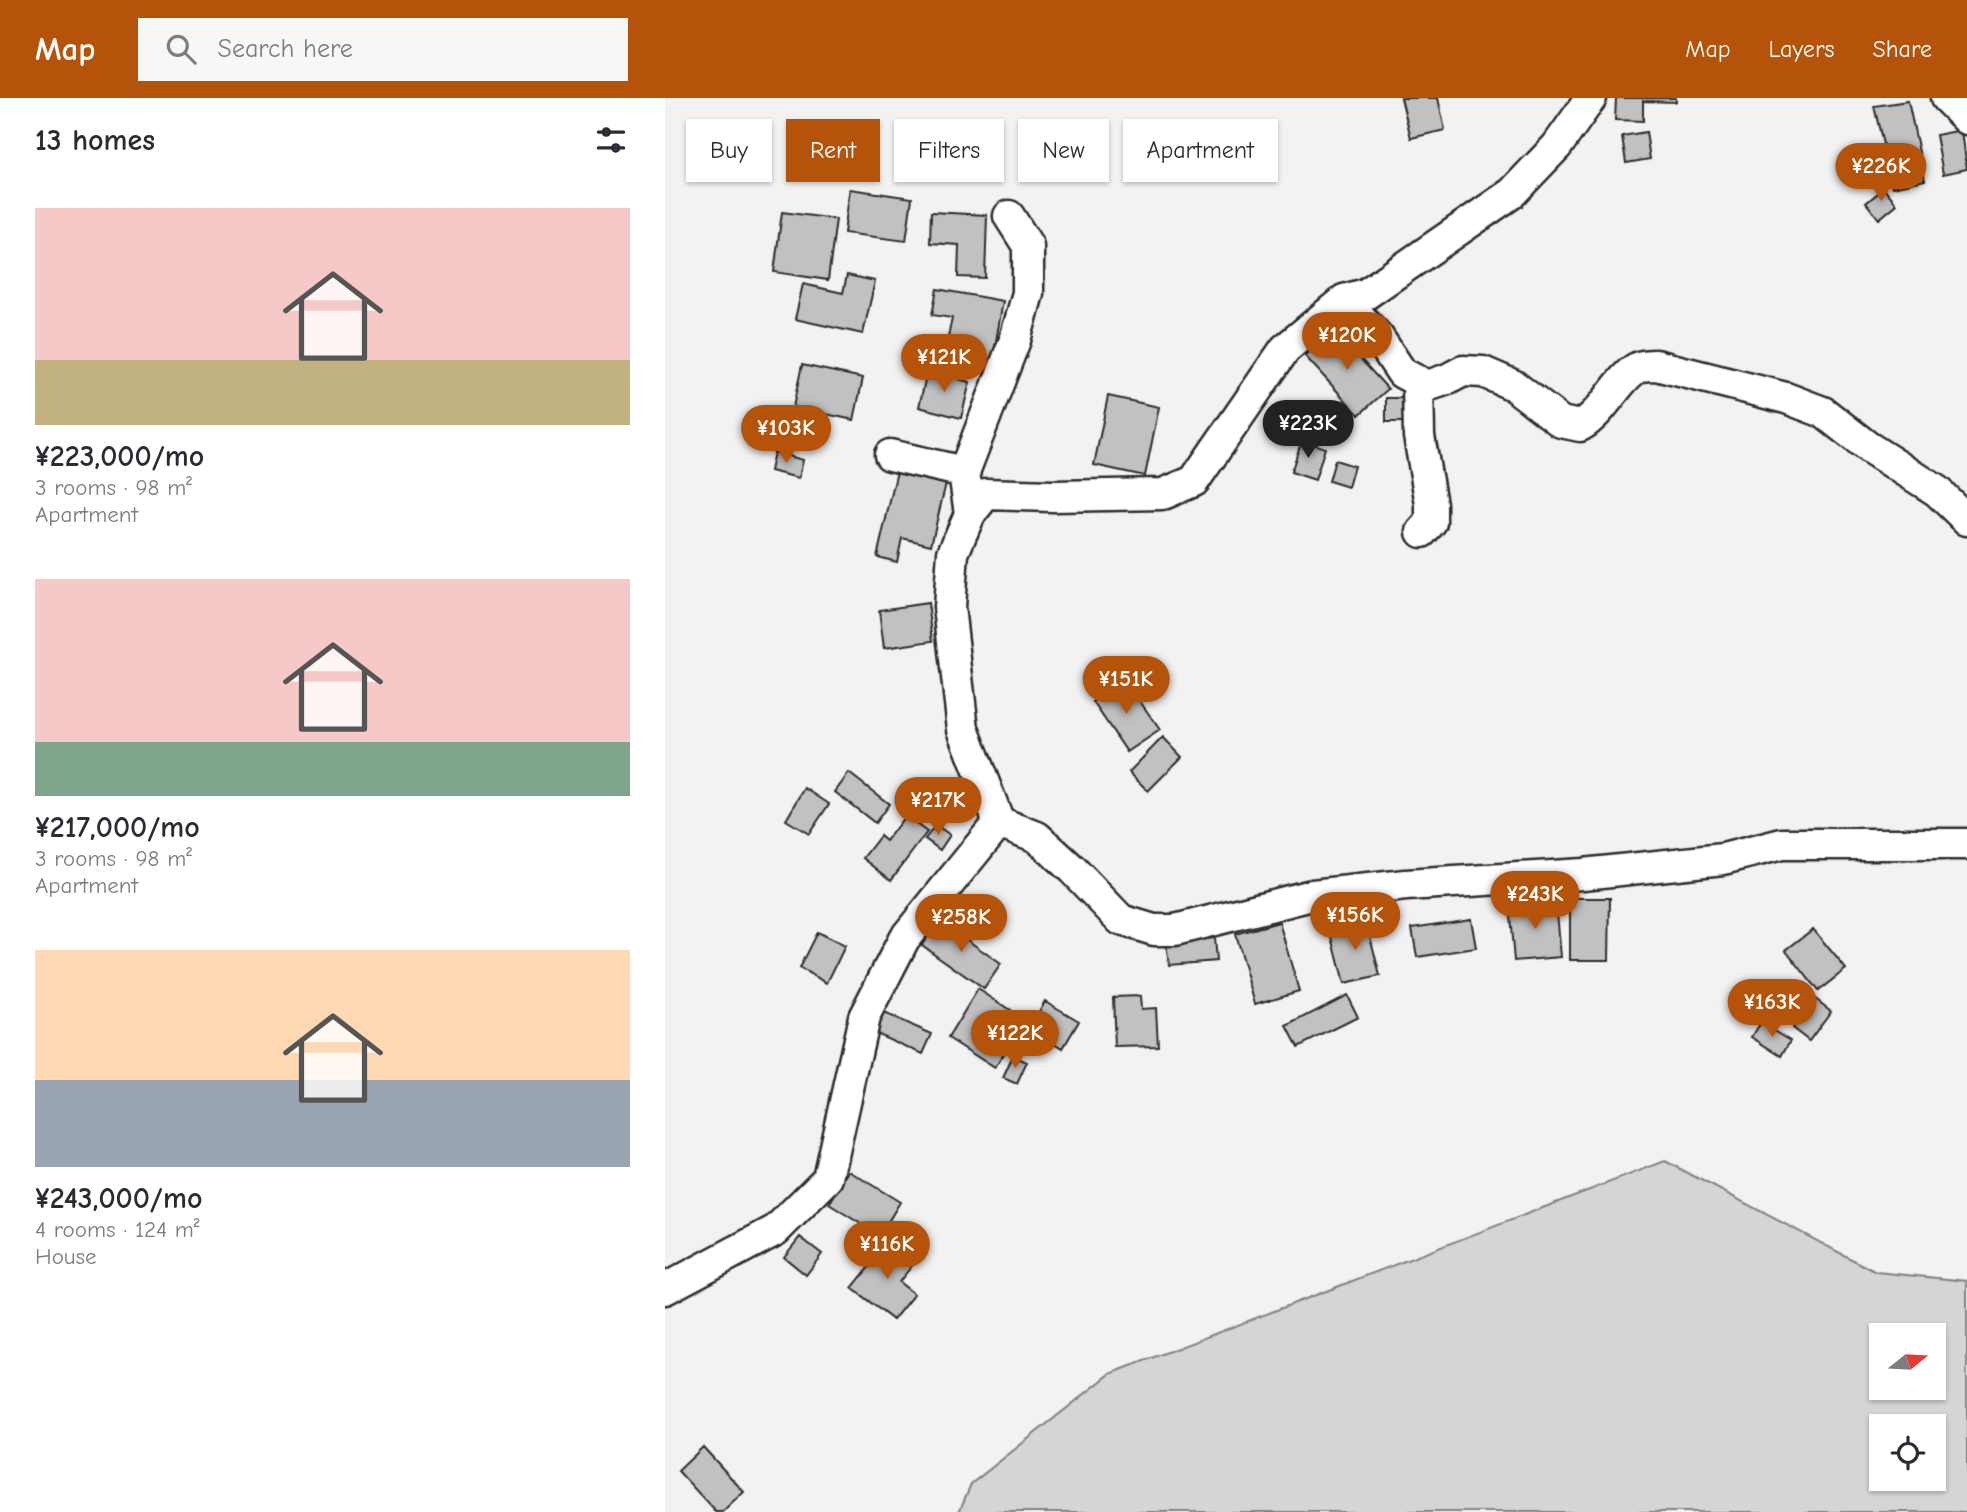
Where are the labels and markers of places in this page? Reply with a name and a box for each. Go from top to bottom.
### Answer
pin: ¥226K [1832,144,1930,203]
pin: ¥120K [1298,313,1396,372]
pin: ¥121K [895,334,993,394]
pin: ¥223K [1259,400,1357,460]
pin: ¥103K [737,406,835,465]
pin: ¥151K [1077,656,1175,716]
pin: ¥217K [889,778,987,837]
pin: ¥243K [1486,872,1584,931]
pin: ¥156K [1306,892,1404,952]
pin: ¥258K [912,894,1010,954]
pin: ¥163K [1723,979,1821,1039]
pin: ¥122K [966,1010,1064,1070]
pin: ¥116K [838,1222,936,1281]

